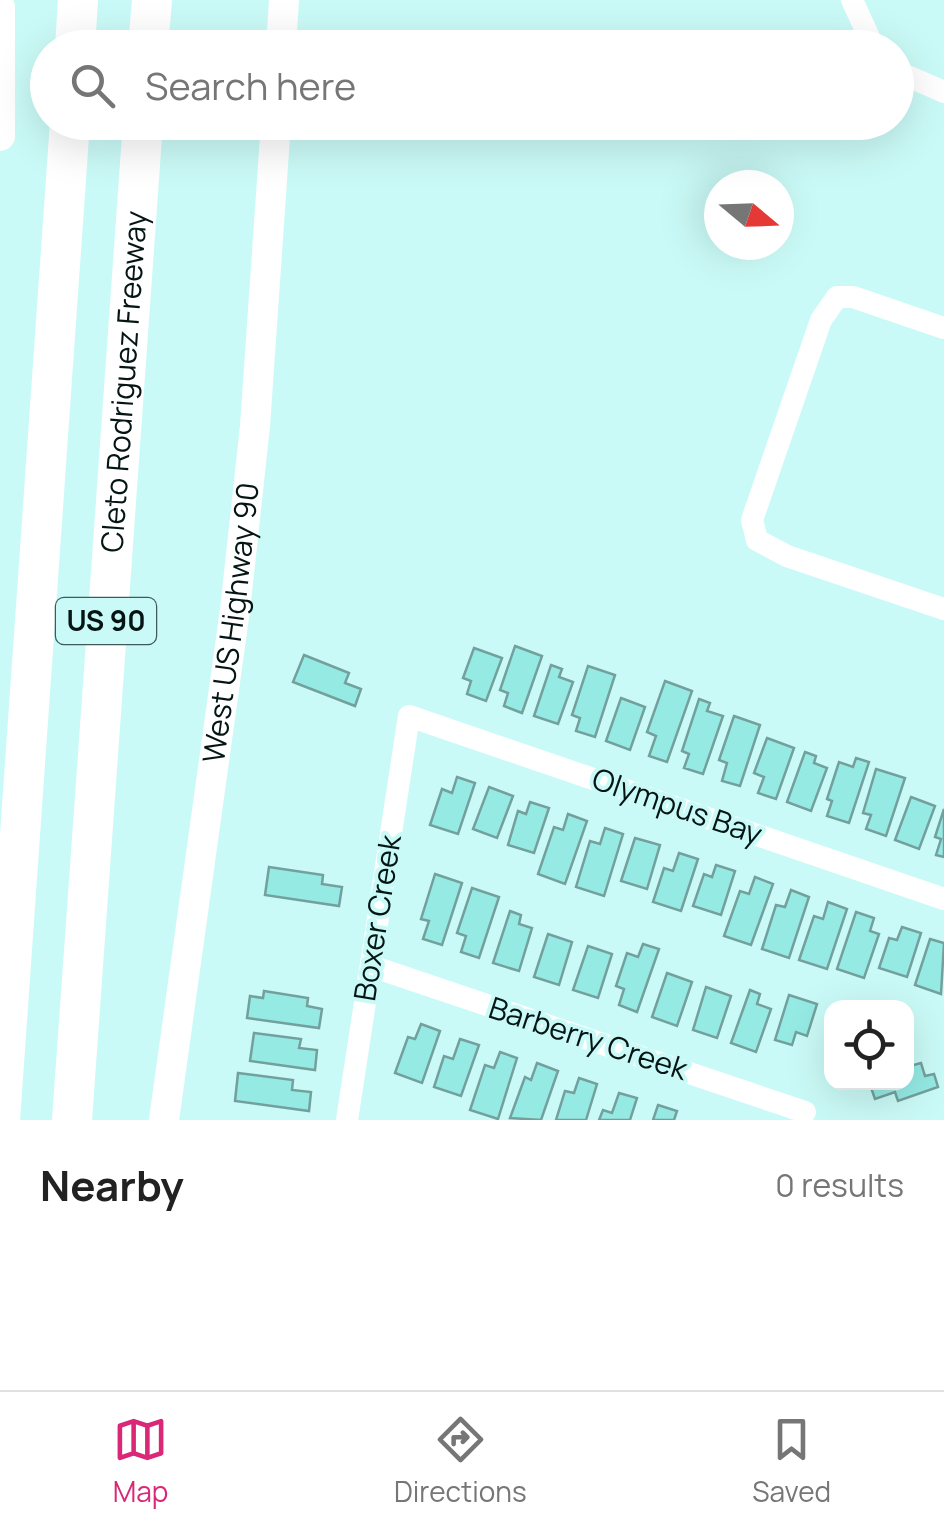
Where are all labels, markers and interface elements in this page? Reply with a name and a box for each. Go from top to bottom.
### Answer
search box [30,30,914,140]
icon: search [65,58,120,113]
text: Search here [145,59,356,111]
north arrow [704,170,794,260]
street label: Cleto Rodriguez Freeway [90,209,156,554]
street label: West US Highway 90 [192,480,268,765]
road number: US 90 [56,598,156,644]
street label: Olympus Bay [587,757,768,854]
street label: Boxer Creek [343,831,410,1004]
street label: Barberry Creek [484,986,694,1089]
map controls [824,1000,914,1090]
button: locate [824,1000,914,1090]
text: Nearby [40,1156,184,1214]
text: 0 results [775,1163,904,1207]
tab: Map [113,1412,168,1510]
tab: Directions [394,1412,527,1510]
tab: Saved [752,1412,831,1510]

